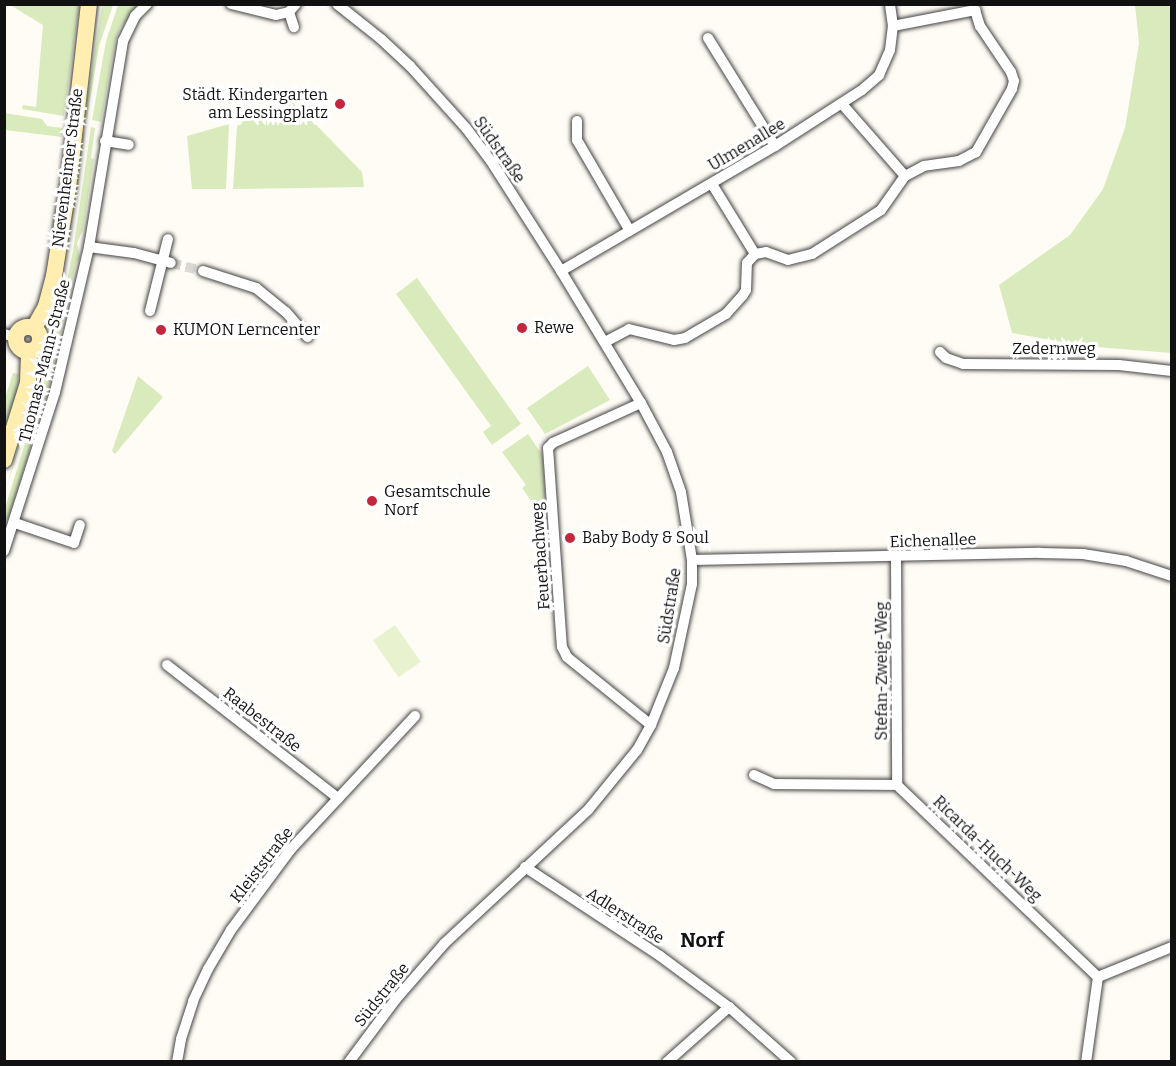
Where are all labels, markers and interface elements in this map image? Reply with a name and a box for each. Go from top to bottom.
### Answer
place label: Städt. Kindergarten am Lessingplatz [182,85,328,123]
street label: Nievenheimer Straße [49,87,87,249]
marker: Städt. Kindergarten am Lessingplatz [333,97,347,111]
street label: Südstraße [469,113,529,187]
street label: Ulmenallee [705,115,789,175]
street label: Thomas-Mann-Straße [15,278,75,444]
place label: Rewe [534,318,574,338]
place label: KUMON Lerncenter [173,320,320,340]
marker: Rewe [515,321,529,335]
marker: KUMON Lerncenter [154,323,168,337]
street label: Zedernweg [1012,339,1096,359]
place label: Gesamtschule Norf [384,482,491,520]
marker: Gesamtschule Norf [365,494,379,508]
street label: Feuerbachweg [528,501,554,611]
place label: Baby Body & Soul [582,528,709,548]
street label: Eichenallee [889,530,977,552]
marker: Baby Body & Soul [563,531,577,545]
street label: Südstraße [655,567,685,645]
street label: Stefan-Zweig-Weg [872,601,892,741]
street label: Raabestraße [219,684,305,756]
street label: Ricarda-Huch-Weg [929,792,1045,906]
street label: Kleiststraße [227,823,297,907]
street label: Adlerstraße [583,884,667,948]
district label: Norf [680,928,724,952]
street label: Südstraße [350,959,414,1031]

